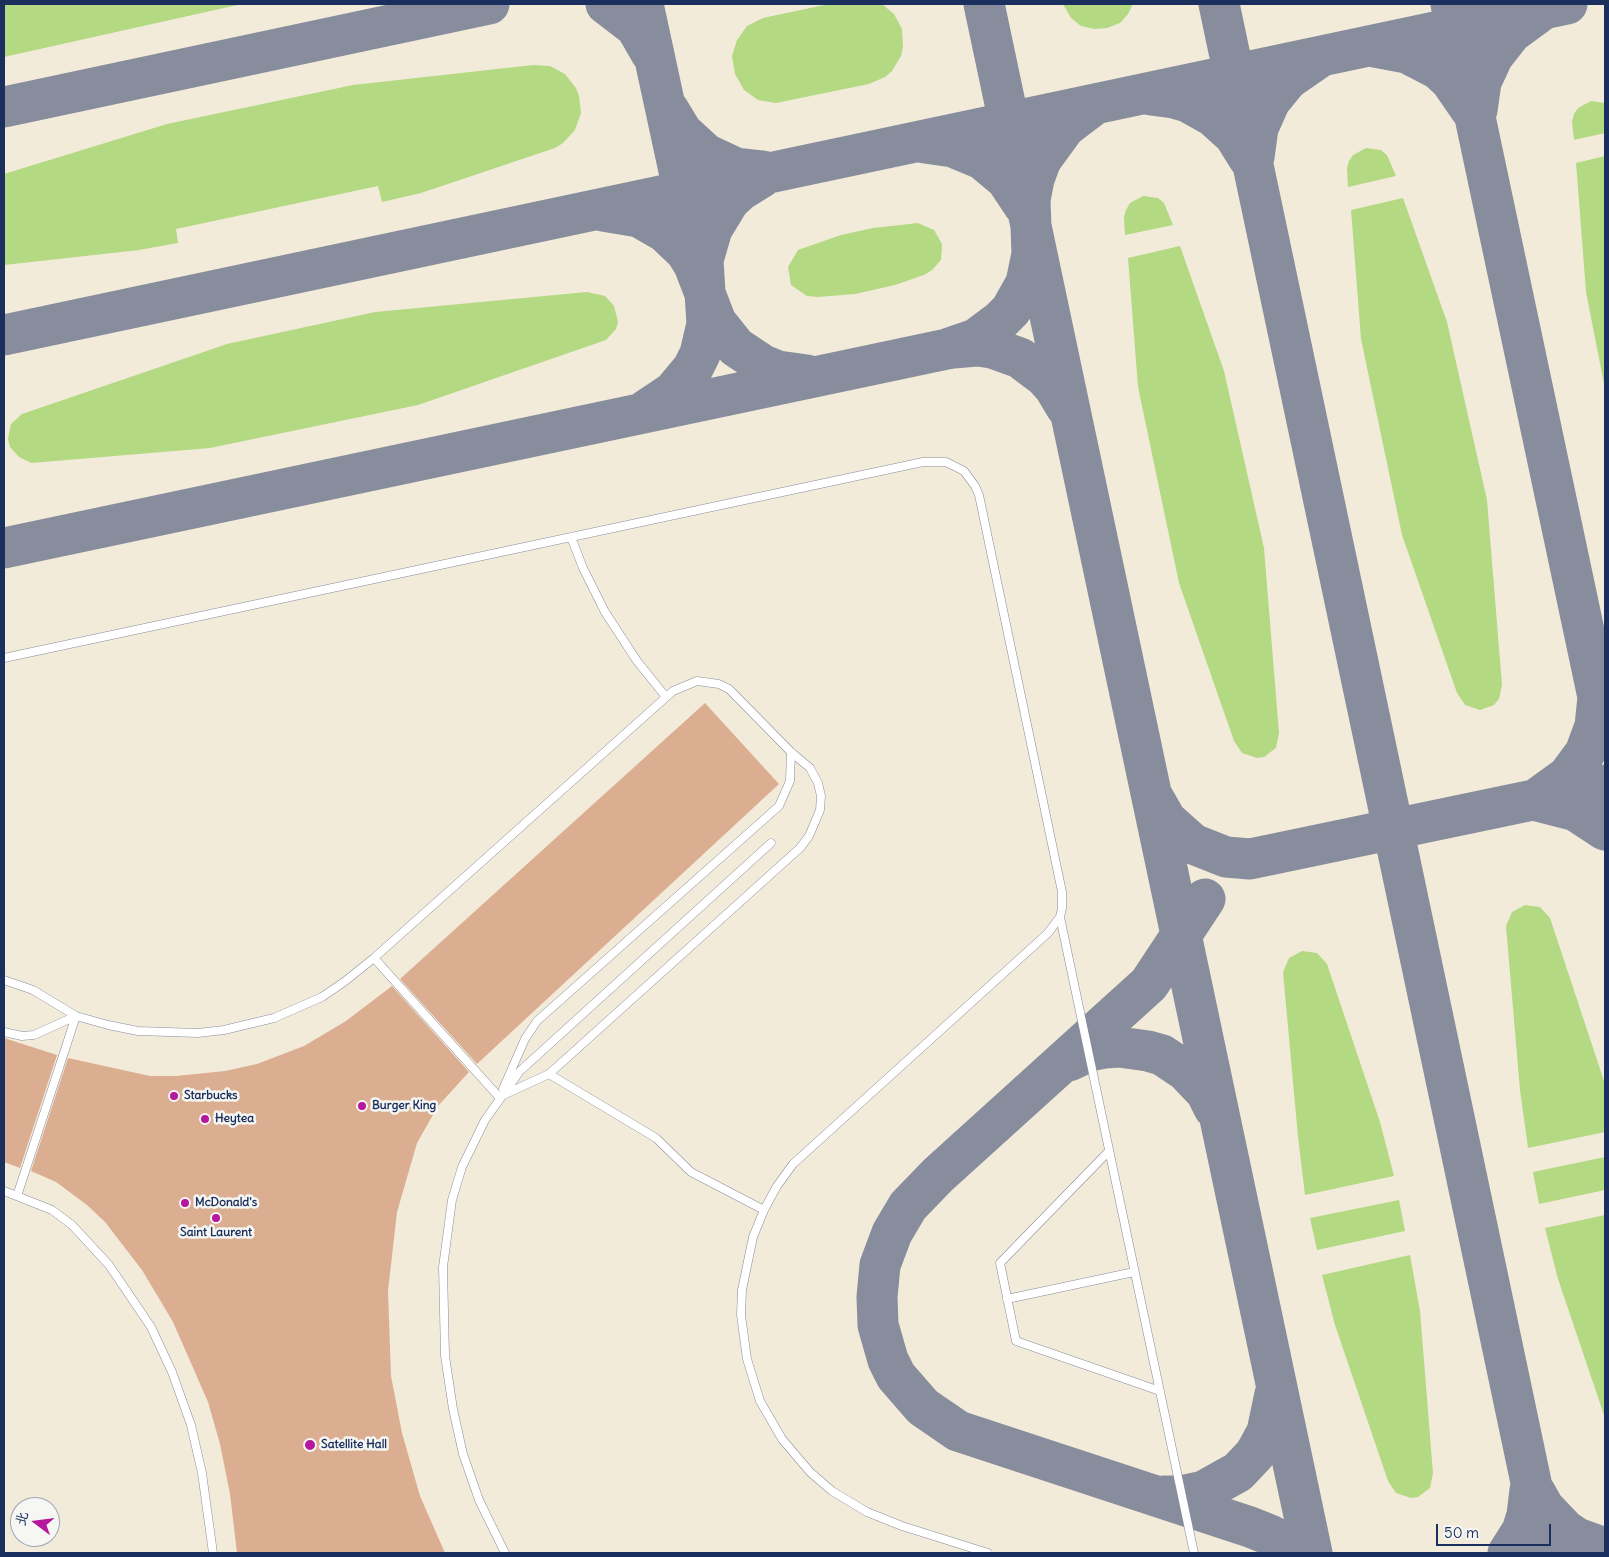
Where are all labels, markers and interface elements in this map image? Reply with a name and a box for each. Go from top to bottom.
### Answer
place label: Starbucks [184,1089,238,1103]
marker: Starbucks [168,1090,180,1102]
place label: Burger King [372,1099,436,1113]
marker: Burger King [356,1100,368,1112]
place label: Heytea [215,1112,254,1126]
marker: Heytea [199,1113,211,1125]
place label: McDonald's [195,1196,257,1210]
marker: McDonald's [179,1197,191,1209]
marker: Saint Laurent [210,1212,222,1224]
place label: Saint Laurent [180,1226,252,1240]
marker: Satellite Hall [303,1438,317,1452]
place label: Satellite Hall [321,1438,387,1452]
north arrow [10,1497,60,1547]
text: 北 [11,1509,32,1527]
scale bar [1439,1514,1554,1546]
text: 50 m [1444,1523,1479,1542]

